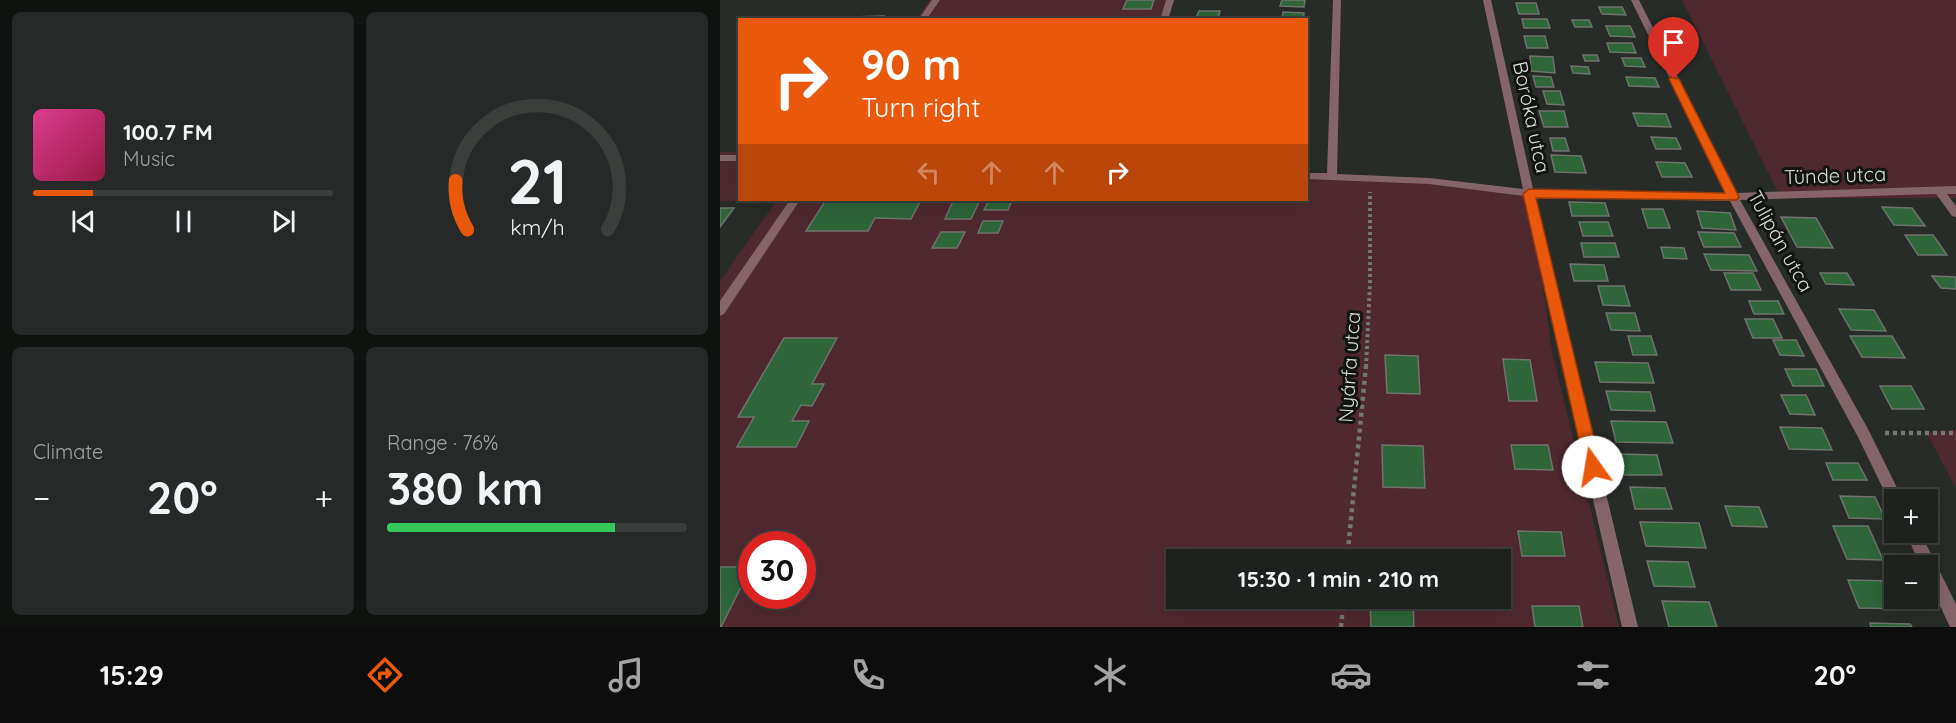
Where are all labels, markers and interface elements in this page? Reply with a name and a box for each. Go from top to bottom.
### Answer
pin [1648,17,1699,79]
icon: arrive [1657,26,1690,59]
text: 90 m [861,38,961,91]
icon: right [762,42,840,120]
street label: Boróka utca [1508,59,1556,175]
text: Turn right [861,90,980,124]
text: 100.7 FM [123,118,213,146]
text: 21 [507,143,567,221]
text: Music [123,146,175,171]
icon: left [912,156,945,189]
icon: ahead [975,156,1008,189]
icon: ahead [1038,156,1071,189]
icon: right [1101,156,1134,189]
street label: Tünde utca [1784,161,1886,189]
street label: Tulipán utca [1743,186,1819,296]
icon: previous [67,205,100,238]
icon: pause [167,205,200,238]
icon: next [267,205,300,238]
text: km/h [510,215,564,241]
street label: Nyárfa utca [1333,311,1365,423]
text: Range · 76% [387,430,498,455]
position arrow [1561,435,1625,499]
text: Climate [33,439,103,464]
text: 380 km [387,460,543,516]
text: 20° [147,469,218,525]
text: − [33,477,50,518]
text: + [314,477,333,518]
map controls [1884,489,1938,609]
button: + [1884,489,1938,543]
speed limit sign: 30 [738,531,816,609]
button: − [1884,555,1938,609]
text: 15:30 · 1 min · 210 m [1238,565,1439,593]
icon: directions [364,654,406,696]
icon: music [605,654,647,696]
icon: phone [847,654,889,696]
icon: climate [1089,654,1131,696]
icon: car [1330,654,1372,696]
icon: filters [1572,654,1614,696]
text: 15:29 [100,658,164,692]
text: 20° [1814,658,1856,692]

